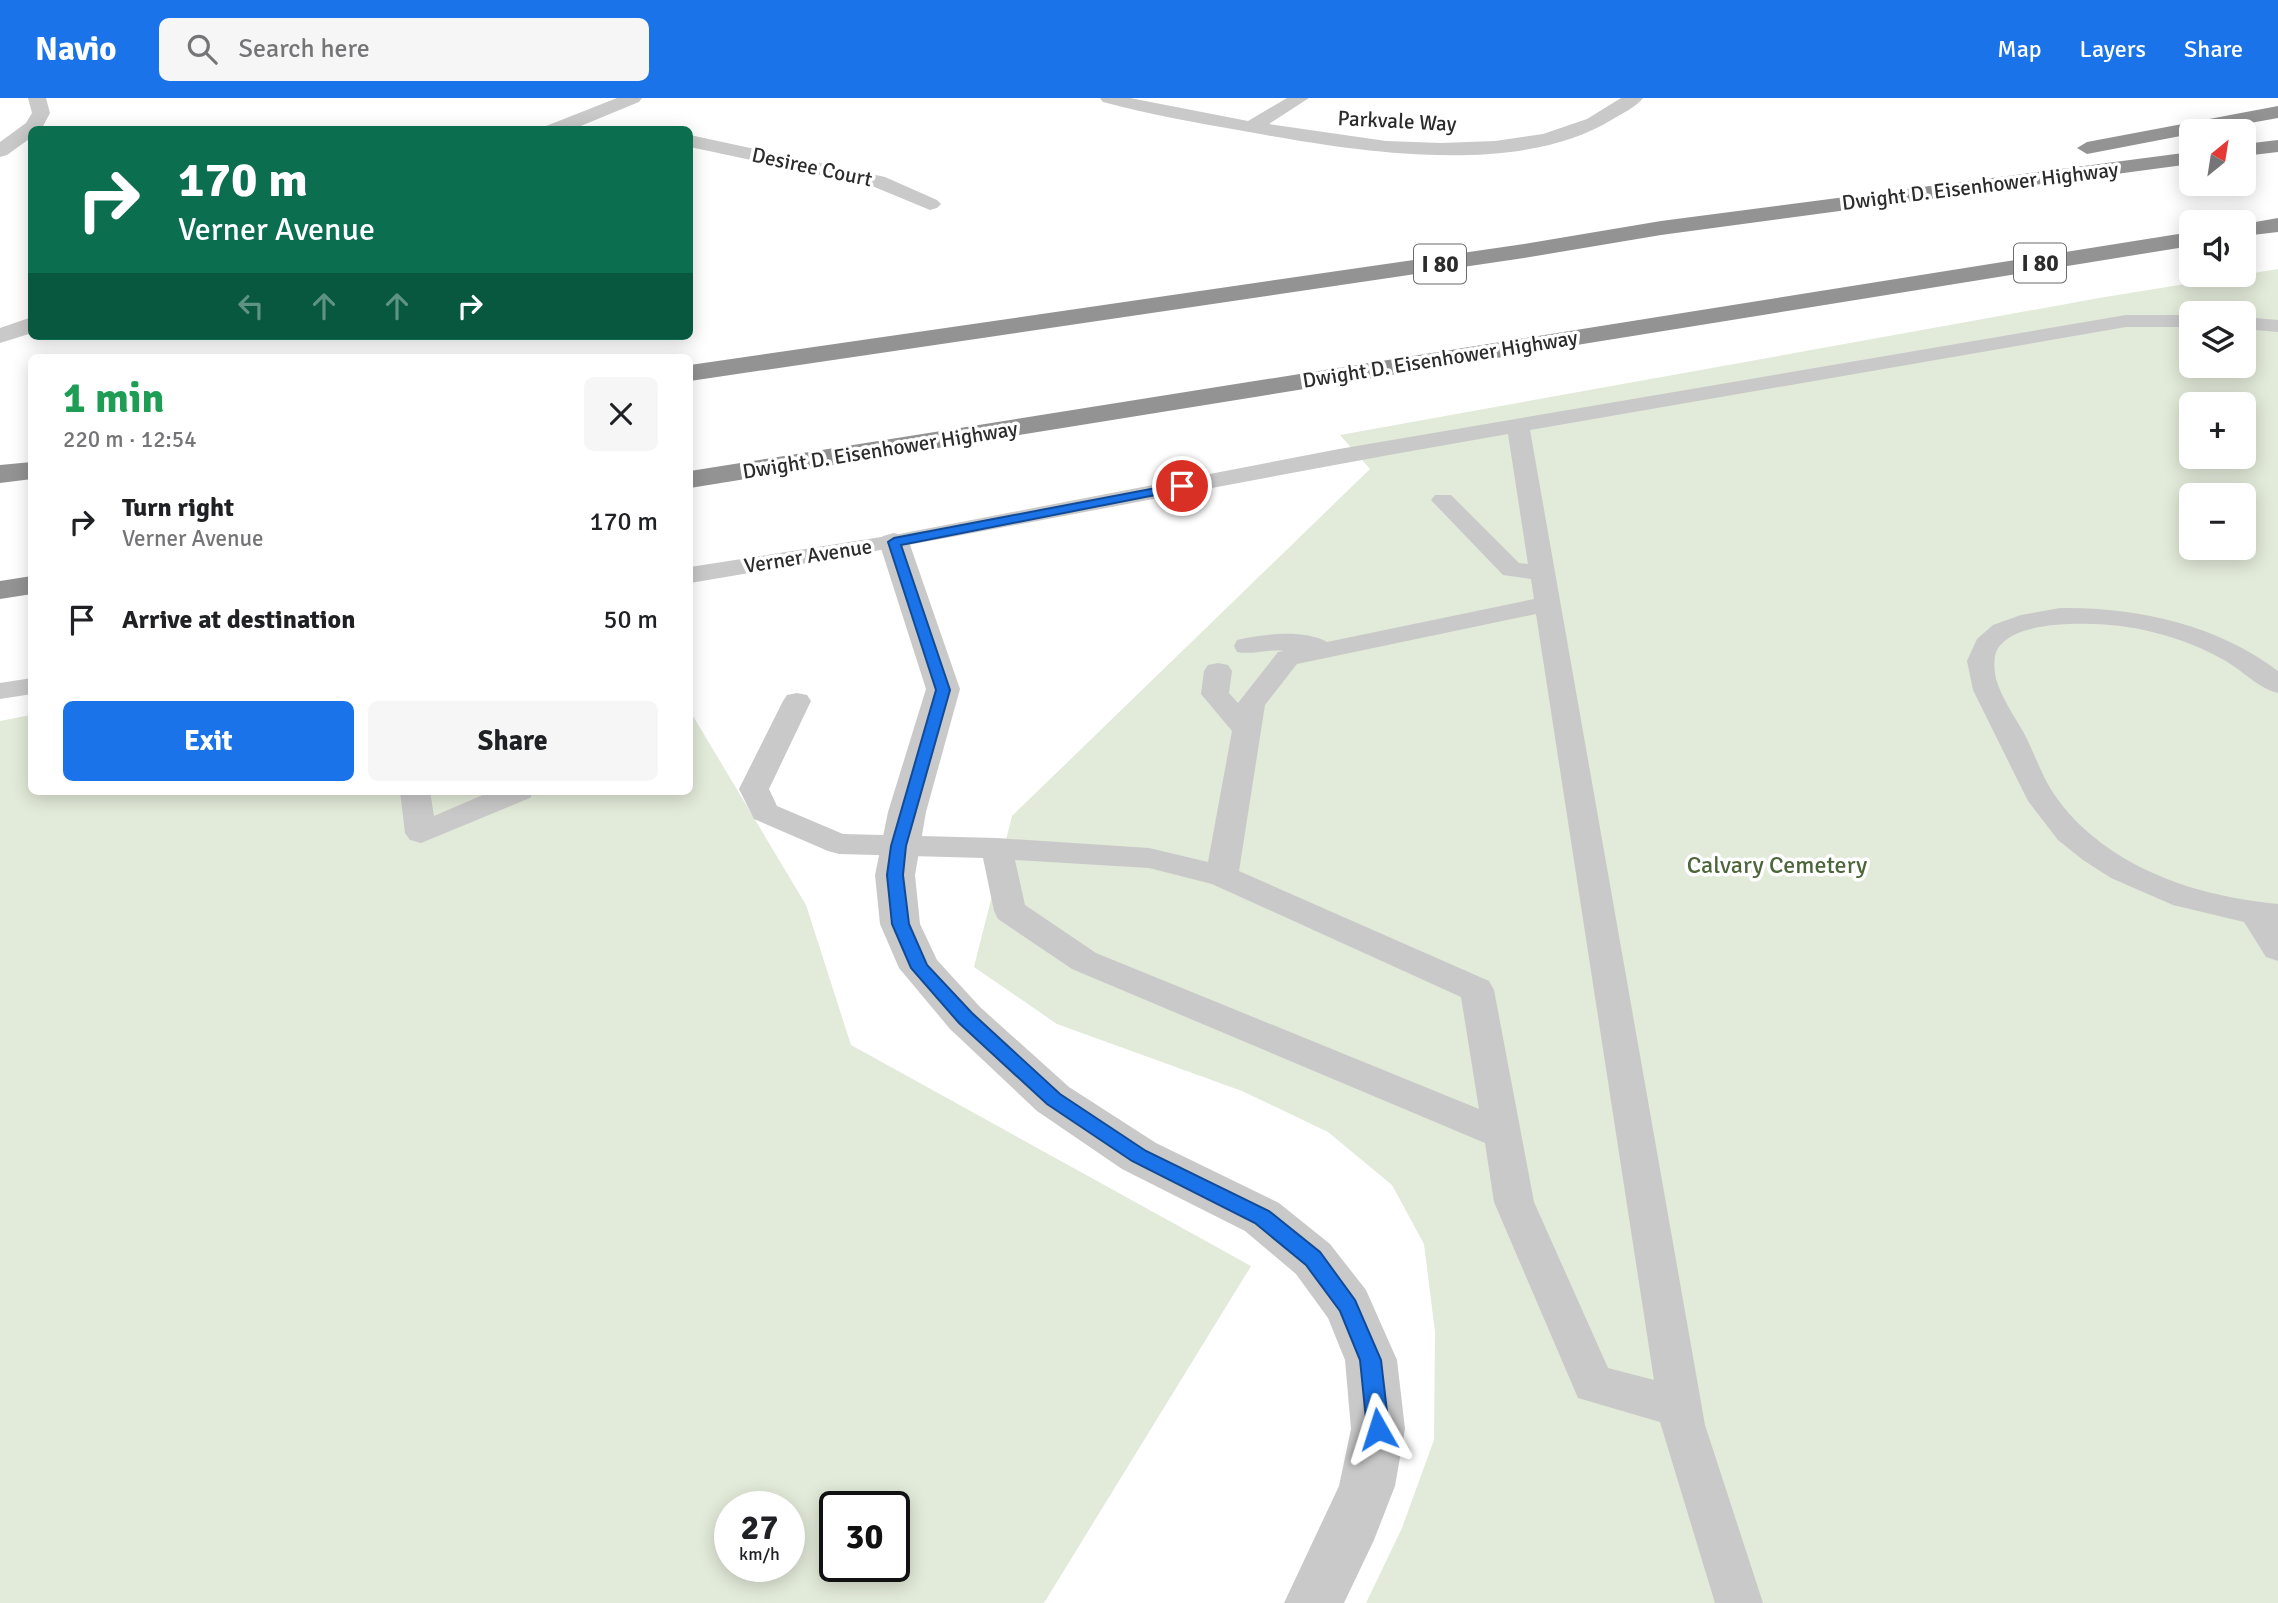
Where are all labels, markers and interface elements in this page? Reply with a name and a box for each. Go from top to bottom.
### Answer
search box [159,18,649,81]
text: Navio [35,29,117,70]
icon: search [183,30,221,68]
text: Search here [239,33,370,65]
text: Map [1997,34,2042,64]
text: Layers [2080,34,2146,64]
text: Share [2184,34,2243,64]
street label: Parkvale Way [1337,105,1457,137]
north arrow [2179,119,2256,196]
map controls [2179,119,2256,560]
street label: Desiree Court [749,142,875,192]
text: 170 m [178,150,308,210]
icon: right [63,154,154,245]
street label: Dwight D. Eisenhower Highway [1840,156,2120,216]
text: Verner Avenue [178,210,375,249]
button: sound [2179,210,2256,287]
road number: I 80 [1414,244,1466,284]
road number: I 80 [2014,244,2066,282]
icon: left [232,287,270,325]
icon: ahead [305,287,343,325]
icon: ahead [378,287,416,325]
icon: right [451,287,489,325]
button: layers [2179,301,2256,378]
street label: Dwight D. Eisenhower Highway [1301,324,1580,394]
text: 1 min [63,373,164,424]
button: close [584,377,658,451]
button: + [2179,392,2256,469]
street label: Dwight D. Eisenhower Highway [741,415,1020,485]
text: 220 m · 12:54 [63,425,197,454]
pin [1152,456,1212,516]
icon: arrive [1163,467,1201,505]
button: − [2179,483,2256,560]
text: Turn right [122,492,234,524]
icon: right [63,503,101,541]
text: 170 m [589,506,658,538]
text: Verner Avenue [122,524,264,553]
street label: Verner Avenue [742,533,874,579]
icon: arrive [63,601,101,639]
text: Arrive at destination [122,604,355,636]
text: 50 m [603,604,658,636]
button: Exit [63,701,354,781]
button: Share [368,701,658,781]
park label: Calvary Cemetery [1687,850,1867,880]
position arrow [1341,1392,1415,1466]
speed limit sign: 30 [819,1491,910,1582]
text: 27 [741,1506,778,1549]
text: km/h [739,1543,780,1565]

